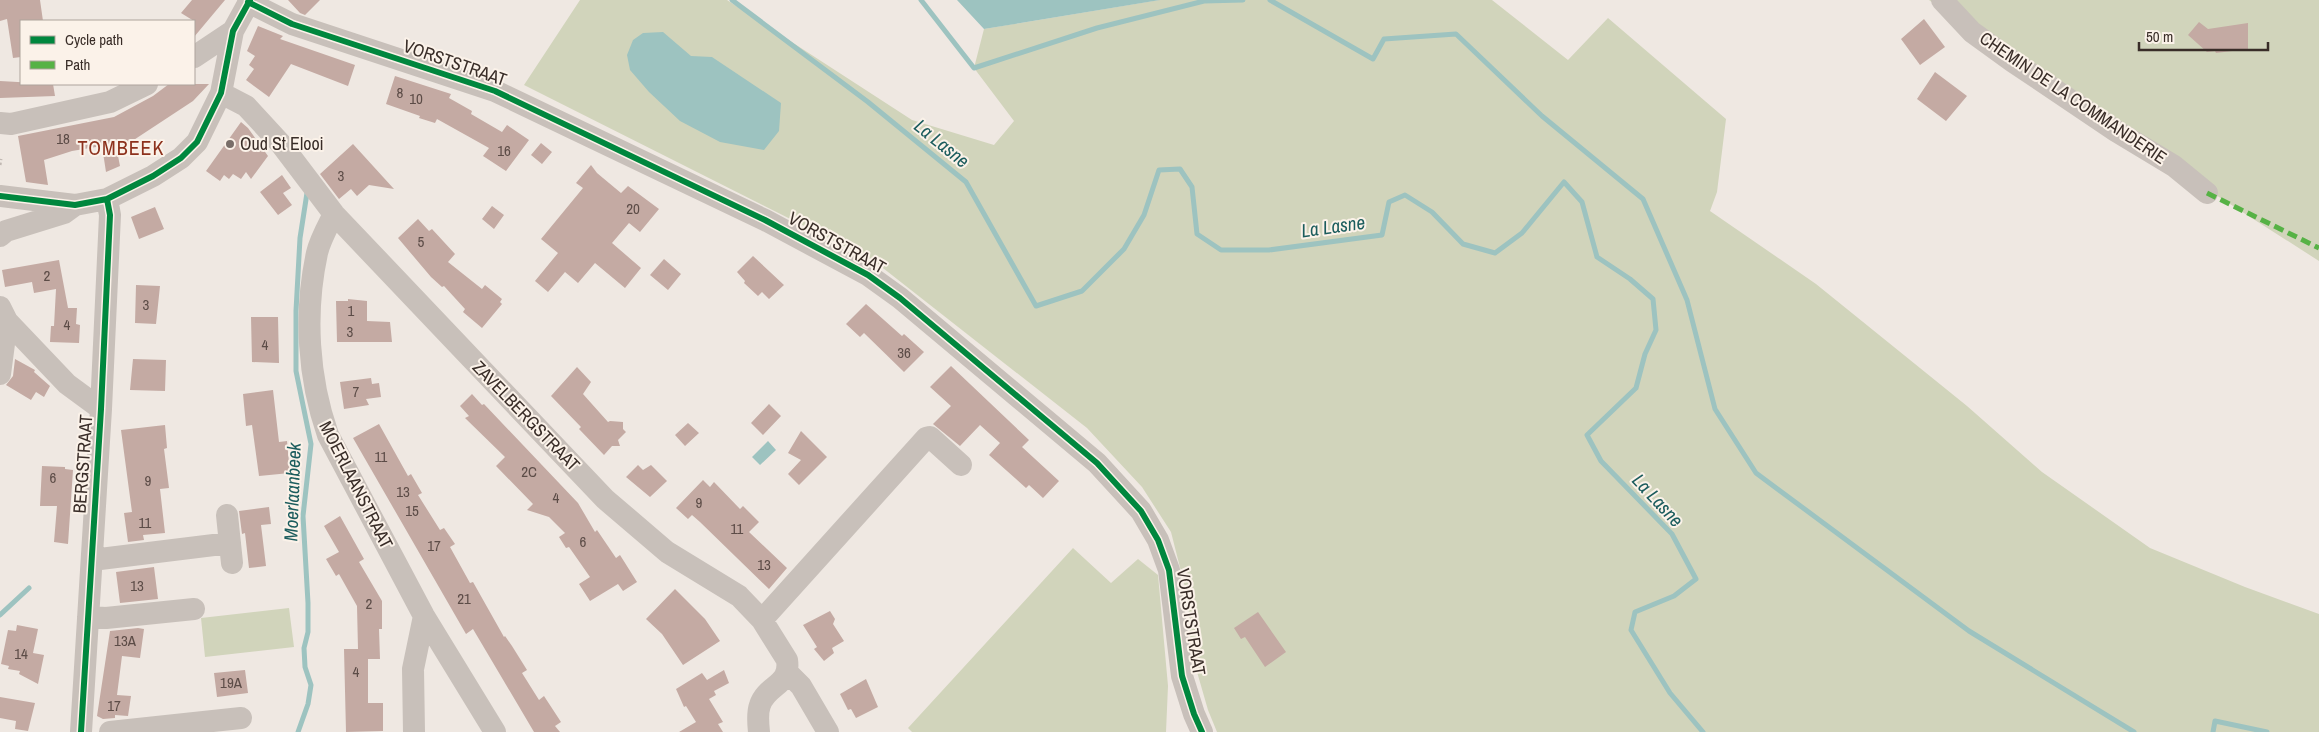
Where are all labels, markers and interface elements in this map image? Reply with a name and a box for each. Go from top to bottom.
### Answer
legend [20,20,195,85]
scale bar [2139,20,2268,52]
street label: CHEMIN DE LA COMMANDERIE [1975,26,2172,170]
text: 50 m [2146,26,2173,47]
text: Cycle path [65,29,123,50]
street label: VORSTSTRAAT [400,33,510,92]
text: Path [65,54,90,75]
house number: 8 [397,82,404,103]
house number: 10 [409,88,423,109]
water label: La Lasne [909,113,975,173]
house number: 18 [56,128,70,149]
place label: Oud St Elooi [240,131,324,156]
district label: TOMBEEK [78,134,164,161]
marker: Oud St Elooi [224,138,236,150]
house number: 16 [497,140,511,161]
house number: 3 [338,165,345,186]
house number: 20 [626,198,640,219]
street label: VORSTSTRAAT [784,205,891,280]
water label: La Lasne [1299,209,1367,243]
house number: 5 [418,231,425,252]
house number: 2 [44,265,51,286]
house number: 3 [143,294,150,315]
house number: 1 [348,300,355,321]
house number: 4 [64,314,71,335]
house number: 3 [347,321,354,342]
house number: 4 [262,334,269,355]
house number: 36 [897,342,911,363]
street label: ZAVELBERGSTRAAT [467,355,586,476]
house number: 7 [353,381,360,402]
street label: BERGSTRAAT [67,414,98,514]
street label: MOERLAANSTRAAT [314,417,399,553]
water label: Moerlaanbeek [277,441,307,542]
house number: 11 [375,446,388,467]
house number: 2C [521,461,537,482]
house number: 6 [50,467,57,488]
water label: La Lasne [1627,468,1689,532]
house number: 9 [145,470,152,491]
house number: 13 [396,481,410,502]
house number: 4 [553,487,560,508]
house number: 9 [696,492,703,513]
house number: 15 [405,500,419,521]
house number: 11 [139,512,152,533]
house number: 11 [731,518,744,539]
house number: 6 [580,531,587,552]
house number: 17 [427,535,441,556]
house number: 13 [757,554,771,575]
street label: VORSTSTRAAT [1171,567,1212,677]
house number: 13 [130,575,144,596]
house number: 21 [457,588,471,609]
house number: 2 [366,593,373,614]
house number: 13A [114,630,137,651]
house number: 14 [14,643,28,664]
house number: 4 [353,661,360,682]
house number: 19A [220,672,243,693]
house number: 17 [107,695,121,716]

